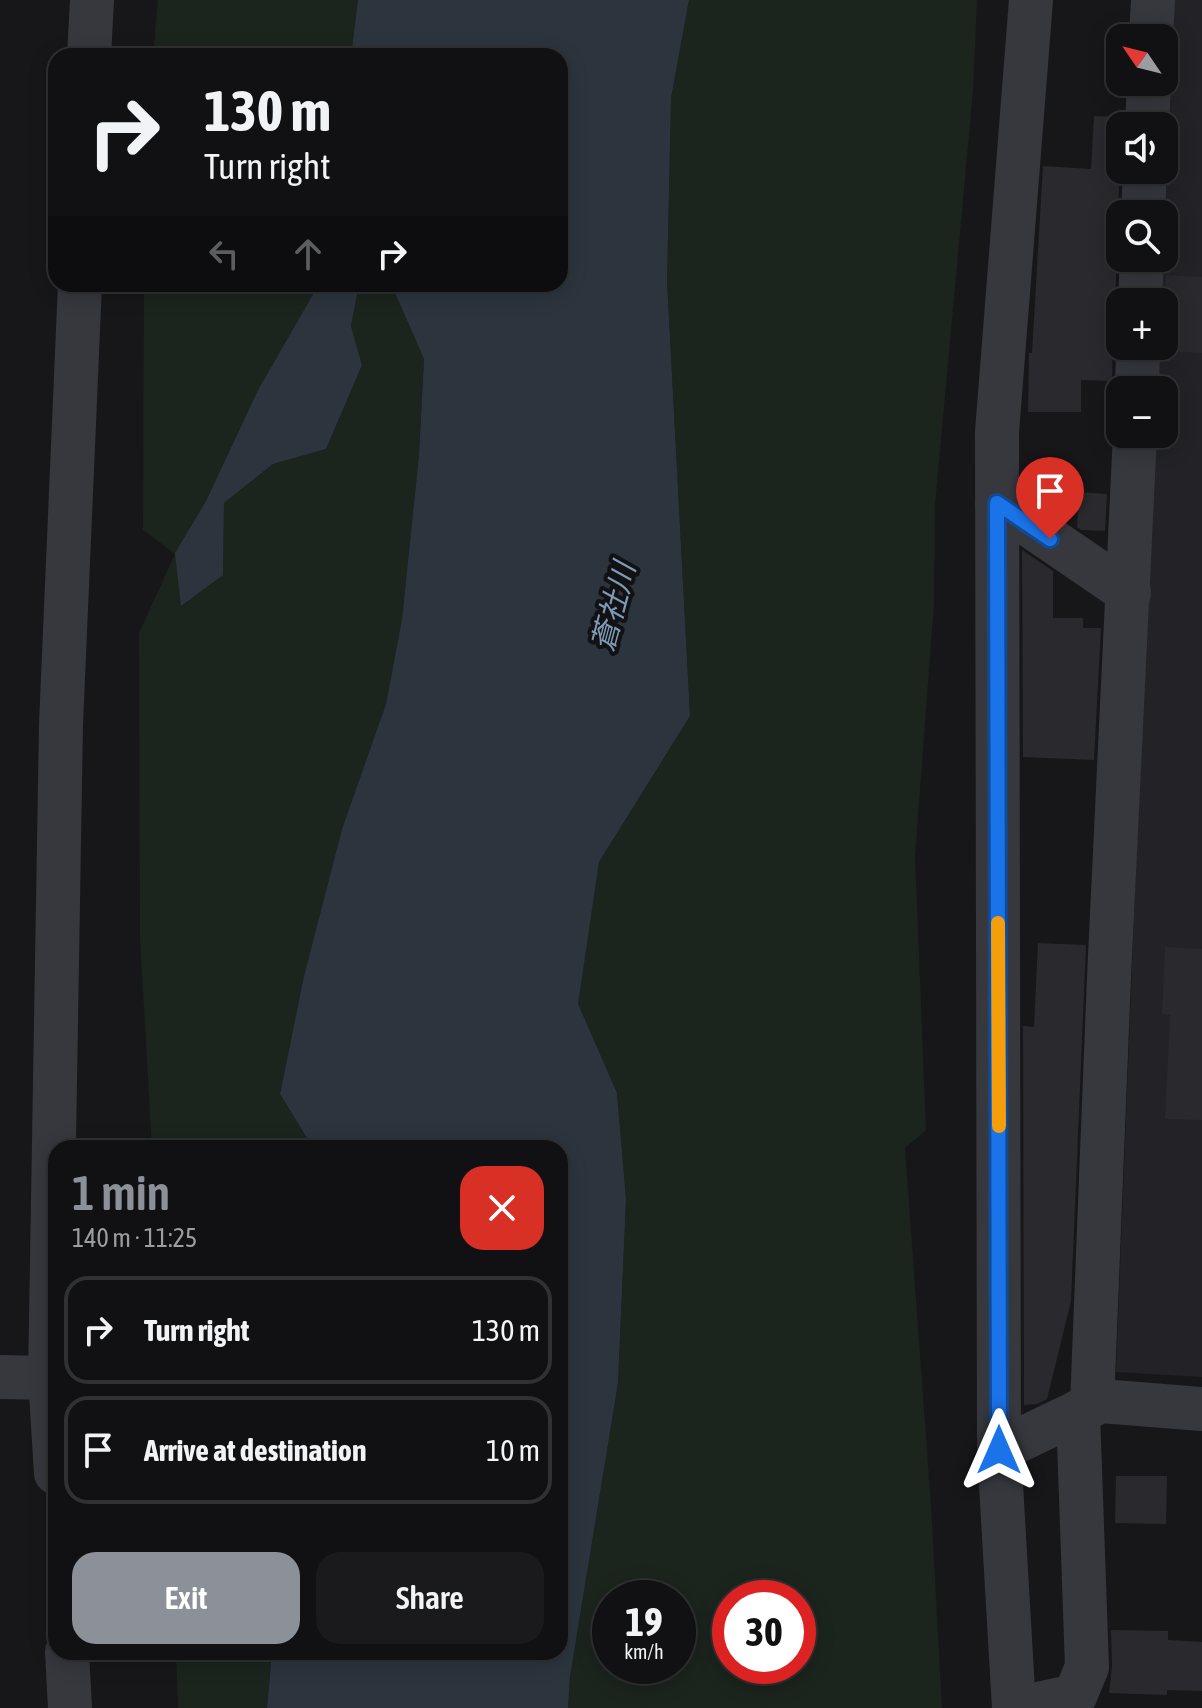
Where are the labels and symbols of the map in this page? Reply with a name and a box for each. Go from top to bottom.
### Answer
north arrow [1106,24,1178,96]
pin [1016,457,1084,539]
water label: 蒼社川 [585,556,642,655]
position arrow [957,1408,1041,1492]
speed limit sign: 30 [712,1580,816,1684]

